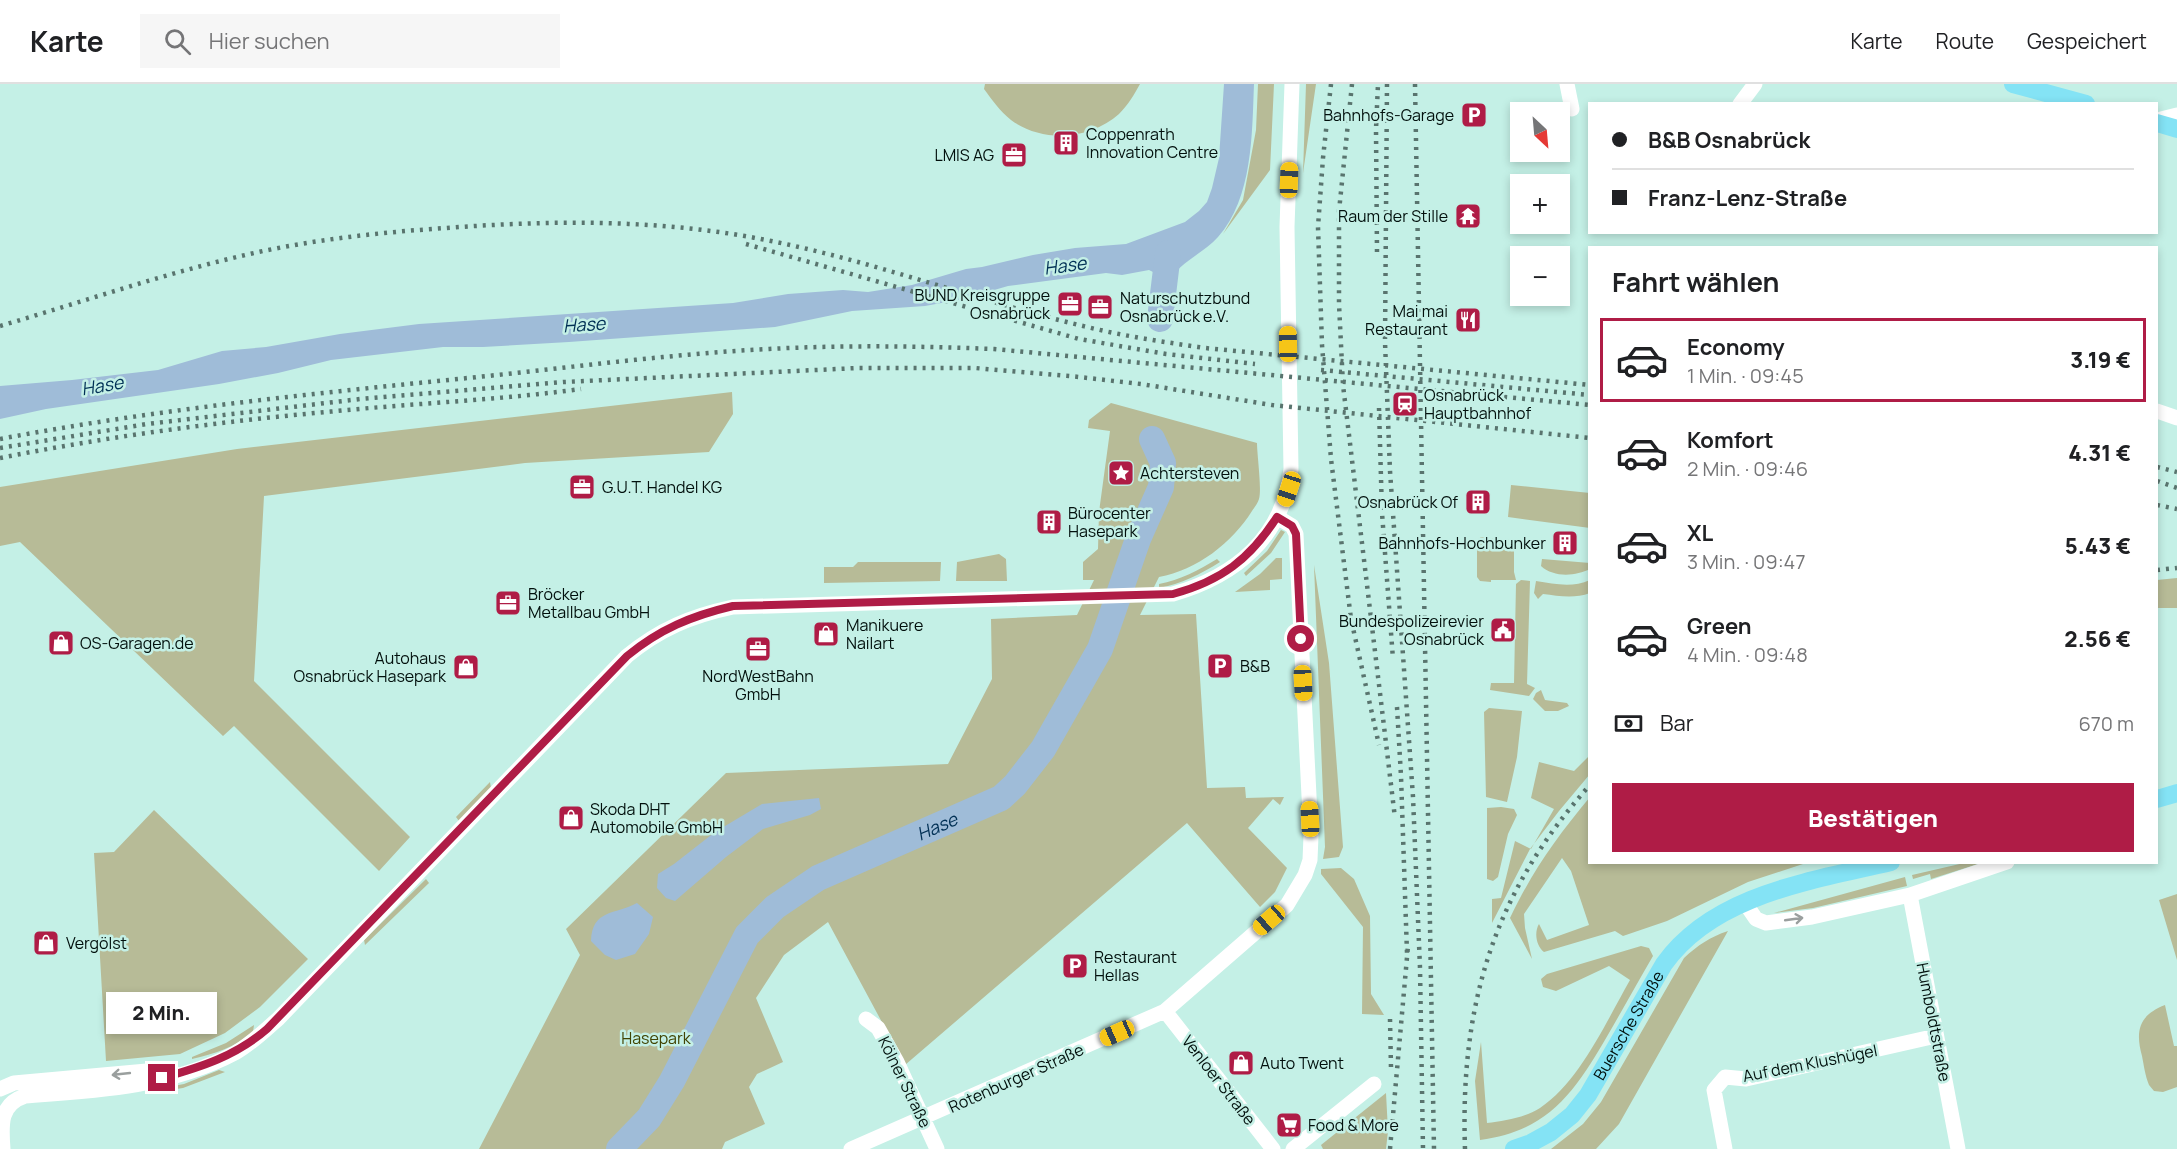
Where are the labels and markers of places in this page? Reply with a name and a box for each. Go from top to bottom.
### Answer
parking icon: Bahnhofs-Garage [1459,100,1489,130]
place label: Bahnhofs-Garage [1323,104,1454,126]
place label: Coppenrath Innovation Centre [1086,123,1218,163]
building icon: Coppenrath Innovation Centre [1051,128,1081,158]
office icon: LMIS AG [999,140,1029,170]
place label: LMIS AG [934,144,994,166]
temple icon: Raum der Stille [1453,201,1483,231]
place label: Raum der Stille [1338,205,1448,227]
place label: BUND Kreisgruppe Osnabrück [914,284,1051,324]
place label: Naturschutzbund Osnabrück e.V. [1120,287,1250,327]
office icon: BUND Kreisgruppe Osnabrück [1055,289,1085,319]
office icon: Naturschutzbund Osnabrück e.V. [1085,292,1115,322]
place label: Mai mai Restaurant [1365,300,1448,340]
restaurant icon: Mai mai Restaurant [1453,305,1483,335]
place label: Osnabrück Hauptbahnhof [1424,384,1532,424]
station icon: Osnabrück Hauptbahnhof [1390,389,1420,419]
place icon: Achtersteven [1106,458,1136,488]
place label: Achtersteven [1140,462,1239,484]
office icon: G.U.T. Handel KG [567,472,597,502]
place label: G.U.T. Handel KG [602,476,722,498]
building icon: Osnabrück Of [1463,487,1493,517]
place label: Osnabrück Of [1358,491,1458,513]
place label: Bürocenter Hasepark [1068,502,1151,542]
building icon: Bürocenter Hasepark [1034,507,1064,537]
building icon: Bahnhofs-Hochbunker [1550,528,1580,558]
place label: Bahnhofs-Hochbunker [1378,532,1546,554]
place label: Bröcker Metallbau GmbH [528,583,650,623]
office icon: Bröcker Metallbau GmbH [493,588,523,618]
place label: Bundespolizeirevier Osnabrück [1339,610,1485,650]
place label: Manikuere Nailart [846,614,923,654]
public building icon: Bundespolizeirevier Osnabrück [1488,615,1518,645]
shop icon: Manikuere Nailart [811,619,841,649]
shop icon: OS-Garagen.de [46,628,76,658]
place label: OS-Garagen.de [80,632,194,654]
office icon: NordWestBahn GmbH [743,634,773,664]
place label: Autohaus Osnabrück Hasepark [293,647,447,687]
parking icon: B&B [1205,651,1235,681]
shop icon: Autohaus Osnabrück Hasepark [451,652,481,682]
place label: B&B [1240,655,1270,677]
place label: NordWestBahn GmbH [702,665,814,705]
place label: Skoda DHT Automobile GmbH [590,798,723,838]
shop icon: Skoda DHT Automobile GmbH [556,803,586,833]
shop icon: Vergölst [31,928,61,958]
place label: Vergölst [66,932,127,954]
place label: Restaurant Hellas [1094,946,1177,986]
parking icon: Restaurant Hellas [1060,951,1090,981]
shop icon: Auto Twent [1226,1048,1256,1078]
place label: Auto Twent [1260,1052,1344,1074]
supermarket icon: Food & More [1274,1110,1304,1140]
place label: Food & More [1308,1114,1399,1136]

